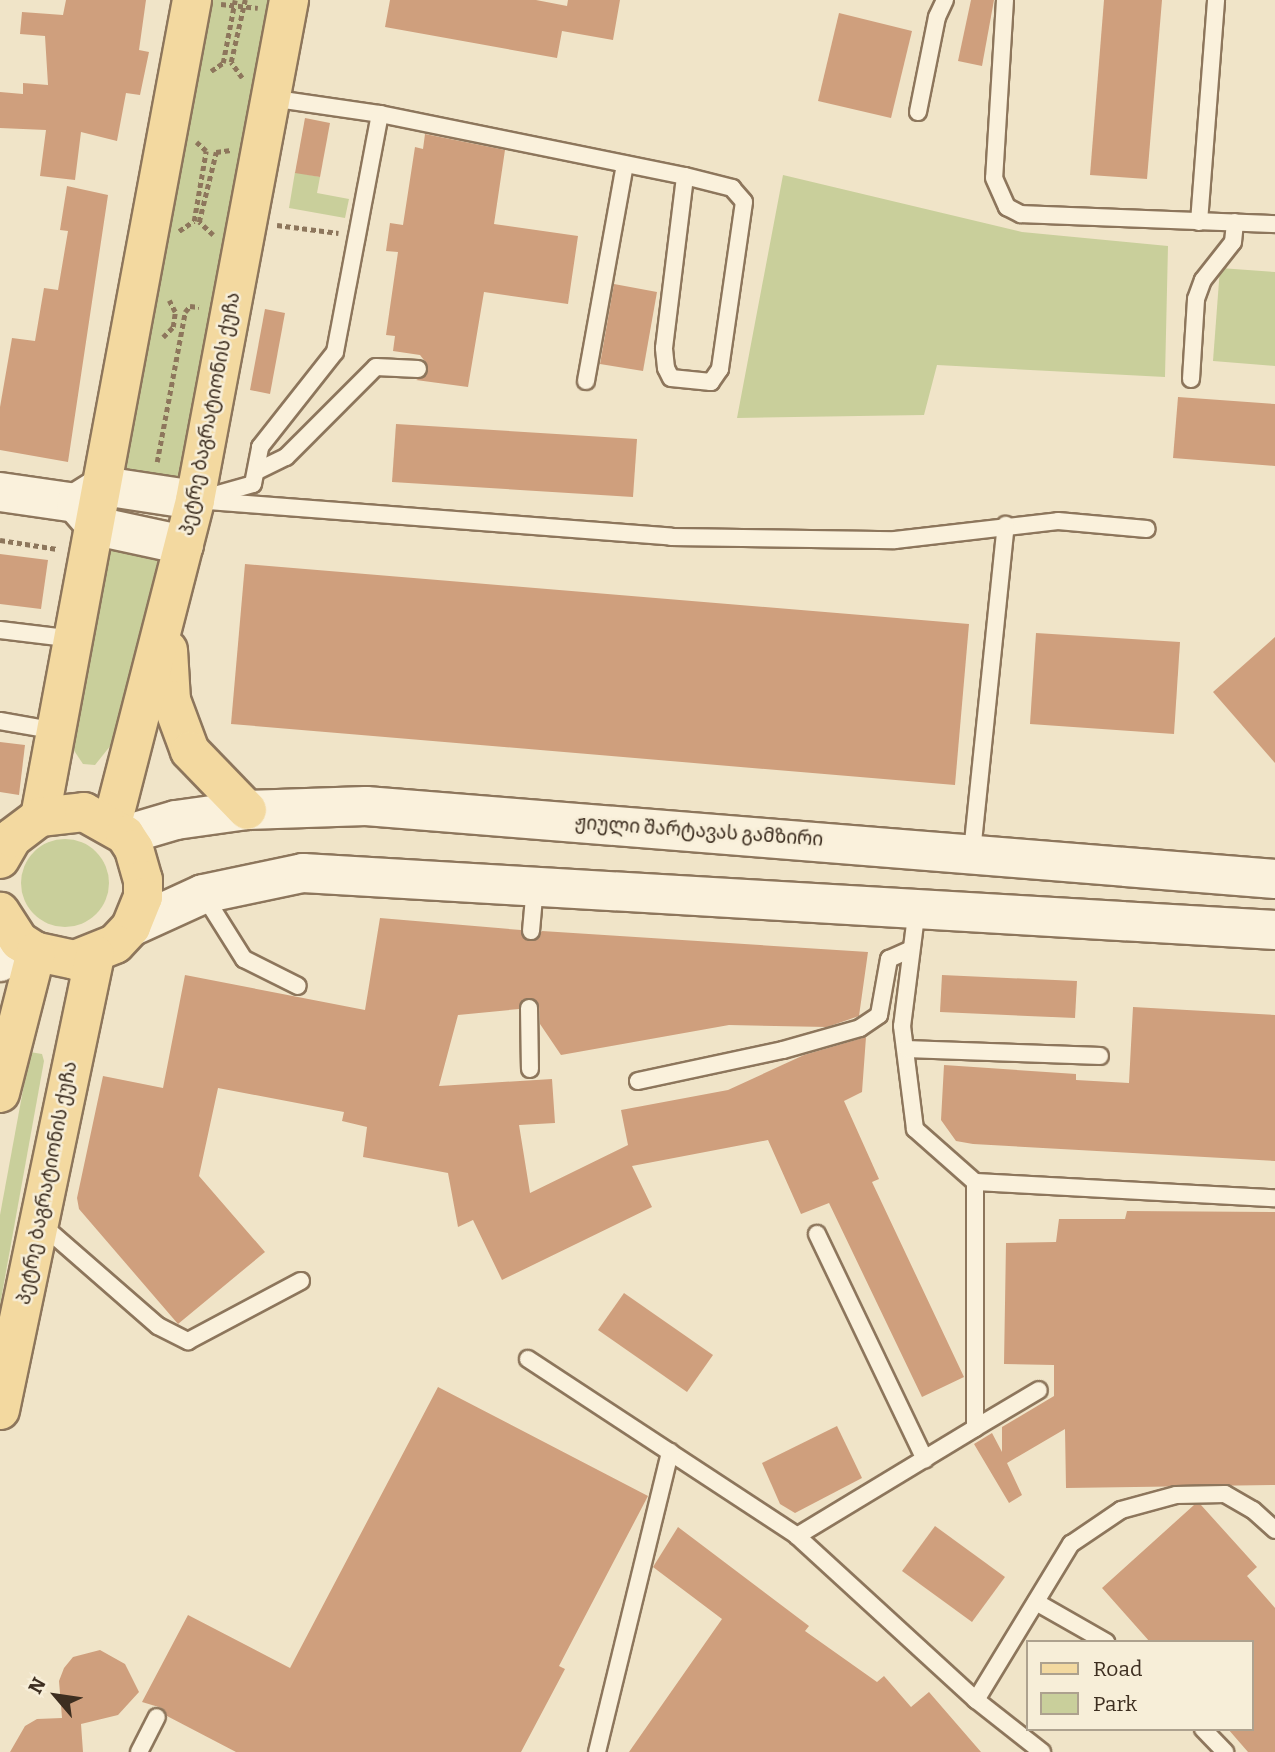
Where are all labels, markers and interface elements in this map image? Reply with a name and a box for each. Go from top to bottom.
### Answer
street label: პეტრე ბაგრატიონის ქუჩა [175,290,245,538]
street label: ჟიული შარტავას გამზირი [574,811,824,851]
street label: პეტრე ბაგრატიონის ქუჩა [12,1059,82,1307]
legend [1026,1640,1254,1731]
text: Road [1093,1656,1142,1682]
north arrow [21,1661,91,1731]
text: N [24,1674,51,1698]
text: Park [1093,1691,1137,1717]

